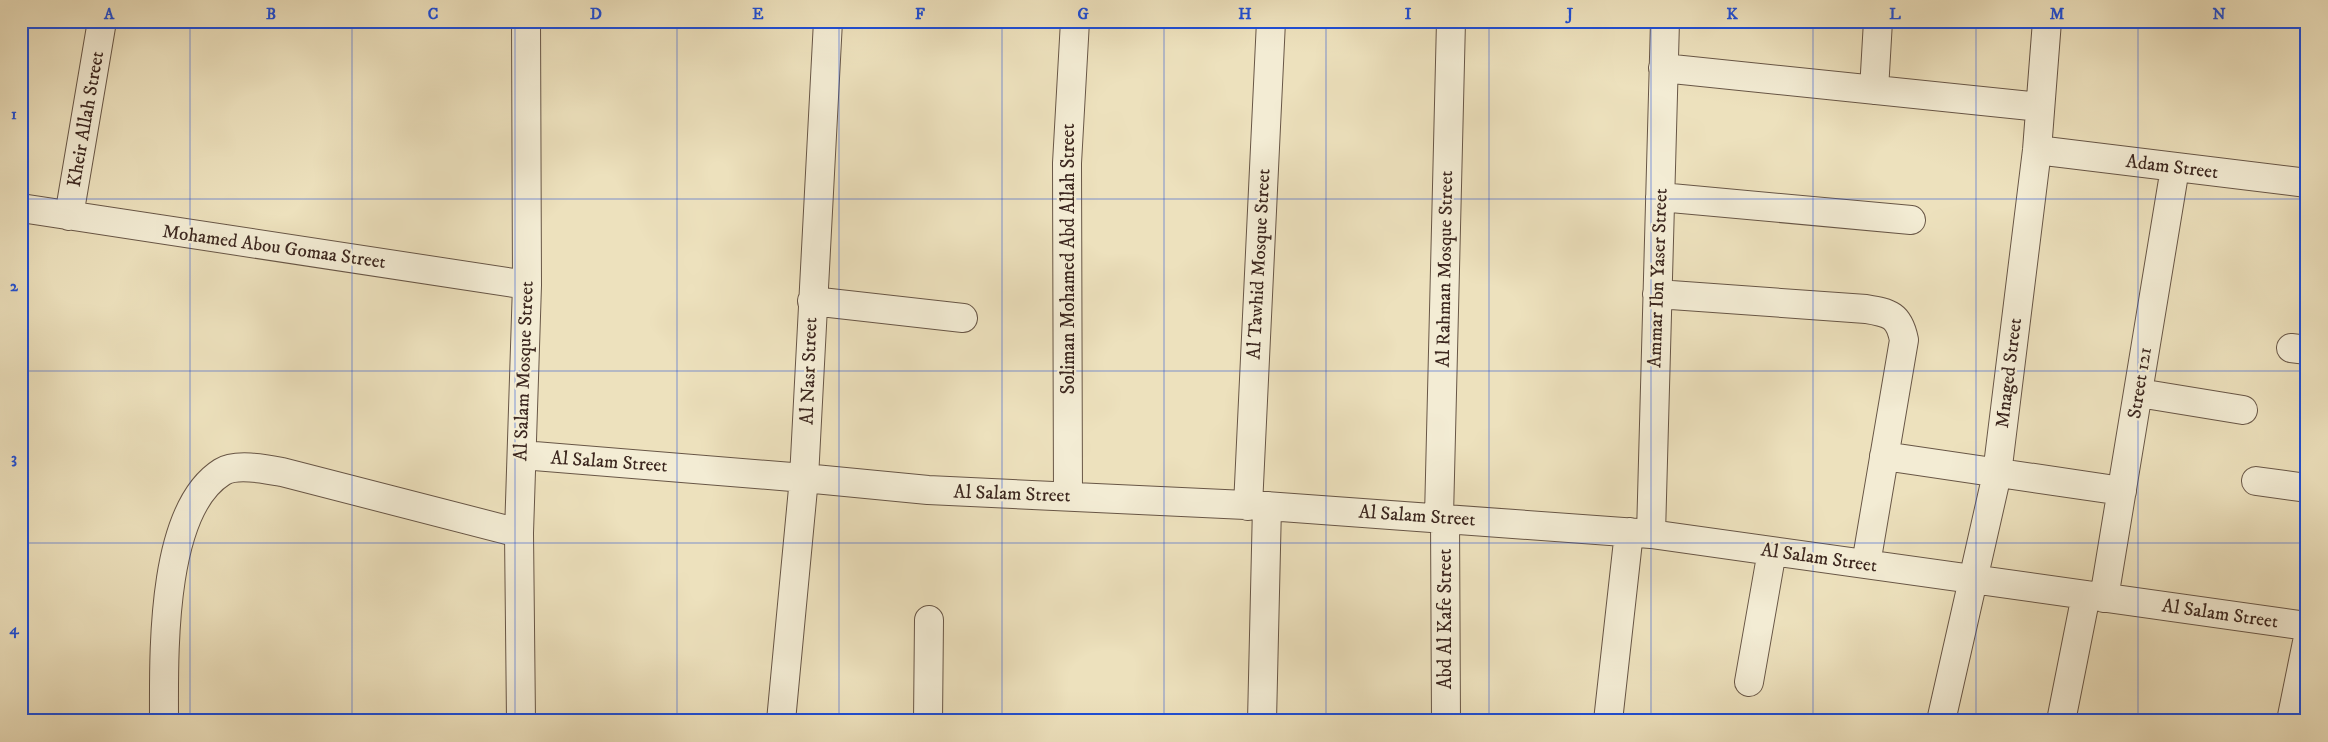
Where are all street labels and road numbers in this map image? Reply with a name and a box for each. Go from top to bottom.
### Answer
street label: Kheir Allah Street [63,49,109,189]
street label: Soliman Mohamed Abd Allah Street [1057,123,1080,395]
street label: Adam Street [2124,150,2220,184]
street label: Al Tawhid Mosque Street [1243,168,1276,360]
street label: Al Rahman Mosque Street [1432,170,1459,368]
street label: Ammar Ibn Yaser Street [1643,188,1673,368]
street label: Mohamed Abou Gomaa Street [161,220,387,274]
street label: Al Salam Mosque Street [509,281,540,461]
street label: Al Nasr Street [796,317,822,425]
street label: Mnaged Street [1991,317,2027,429]
street label: Street 121 [2123,345,2157,421]
street label: Al Salam Street [550,446,668,478]
street label: Al Salam Street [953,480,1071,508]
street label: Al Salam Street [1358,500,1476,532]
street label: Al Salam Street [1759,538,1879,578]
street label: Abd Al Kafe Street [1434,549,1457,689]
street label: Al Salam Street [2160,594,2280,634]

